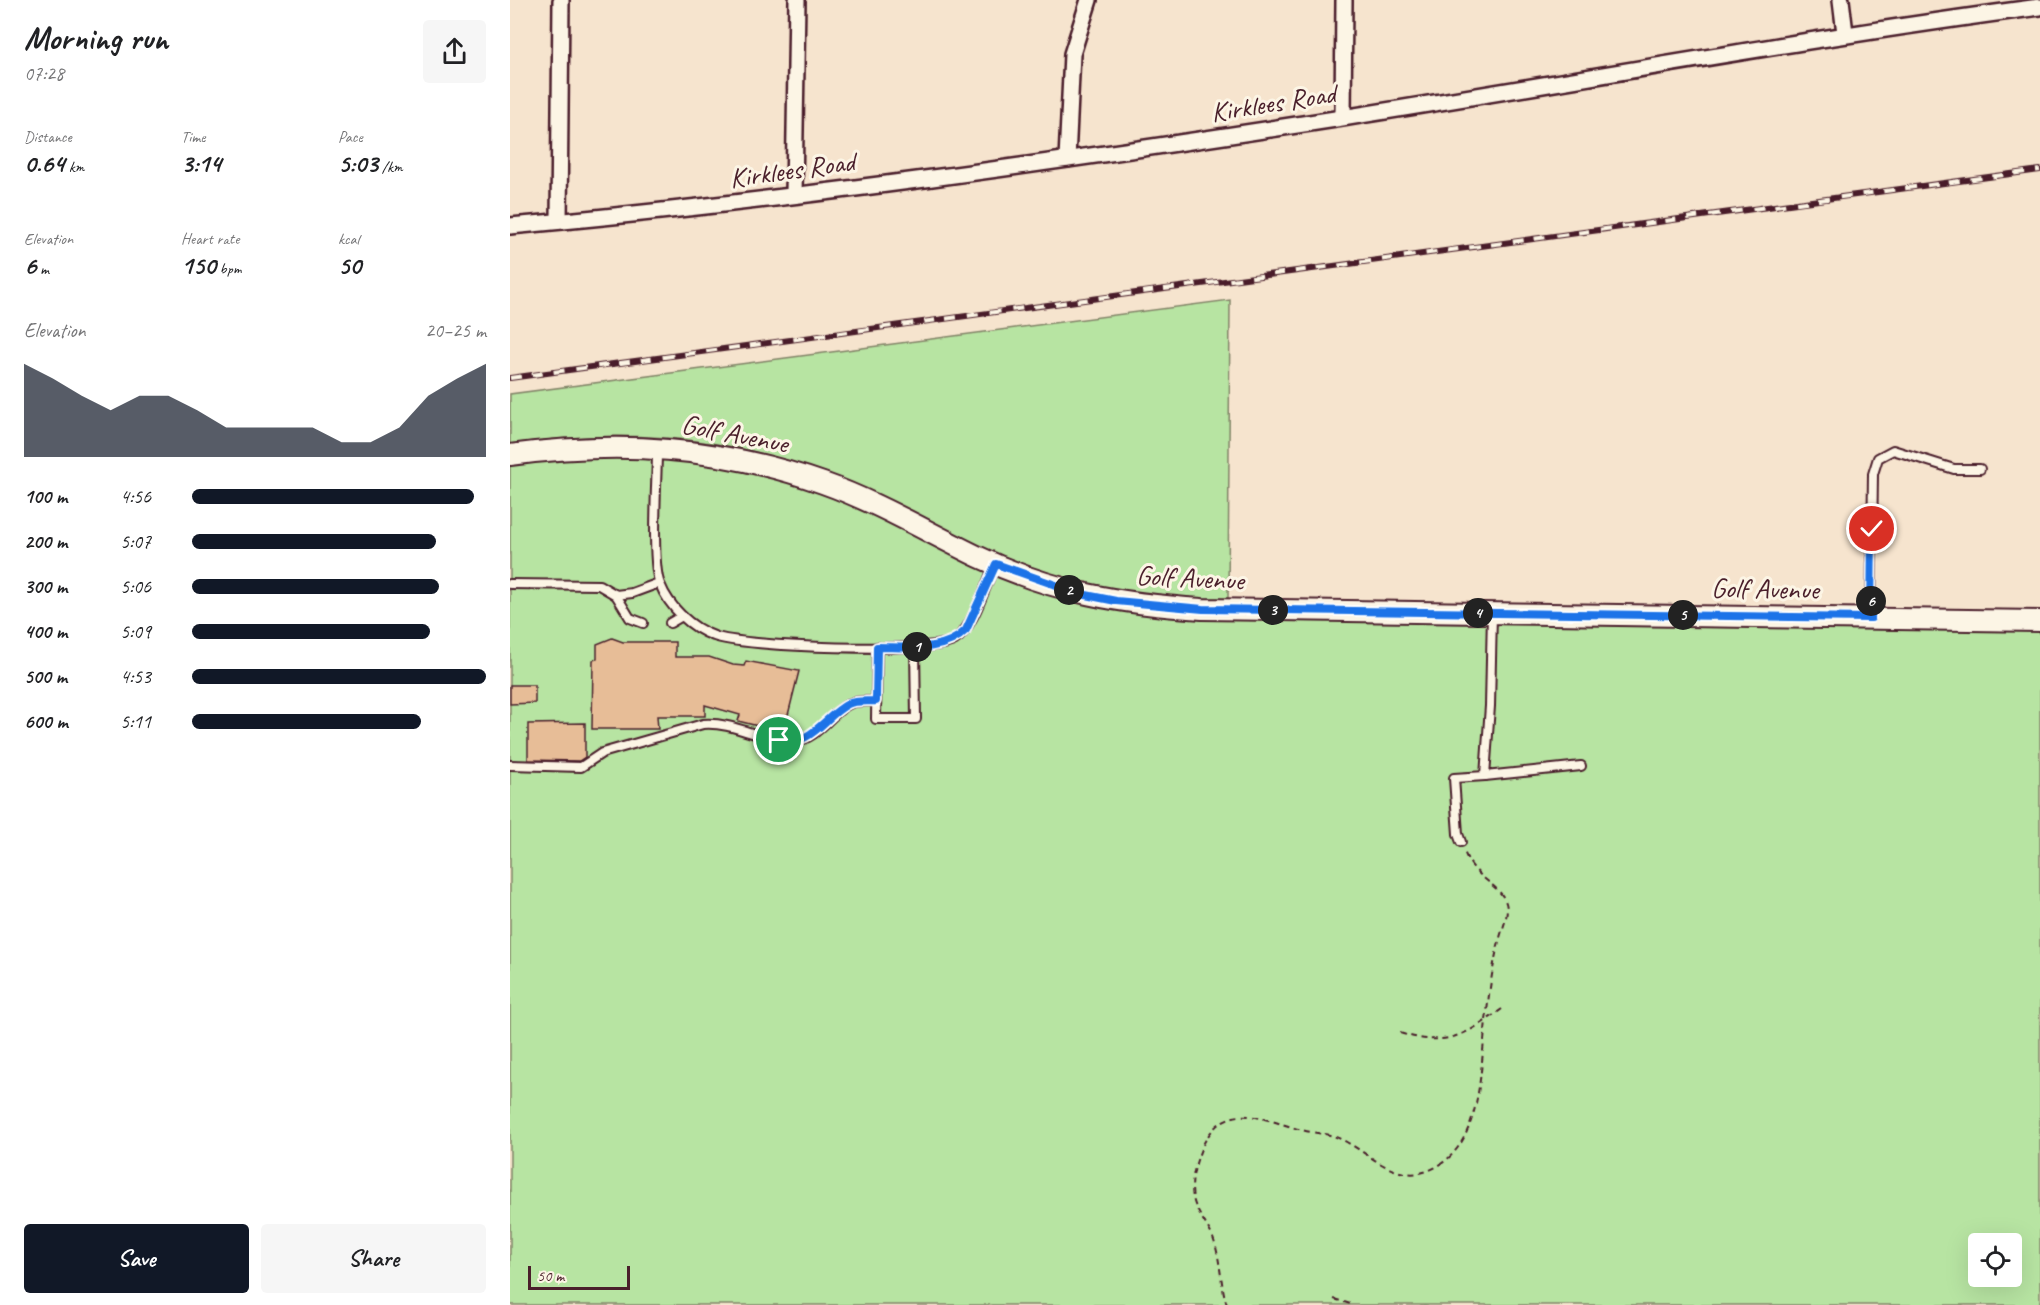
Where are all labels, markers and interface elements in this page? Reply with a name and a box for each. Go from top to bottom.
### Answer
text: Morning run [24,17,168,59]
button: share [423,20,486,83]
text: 07:28 [24,61,64,86]
street label: Kirklees Road [1208,75,1342,130]
text: Distance [24,127,72,147]
text: Time [181,127,205,147]
text: Pace [338,127,363,147]
street label: Kirklees Road [727,143,861,196]
text: 0.64 [24,147,65,180]
text: 3:14 [181,147,221,180]
text: 5:03 [338,147,378,180]
text: km [65,157,84,177]
text: /km [378,157,403,177]
text: Elevation [24,229,73,249]
text: Heart rate [181,229,239,249]
text: kcal [338,229,359,249]
text: 6 [24,249,36,282]
text: 150 [181,249,216,282]
text: 50 [338,249,361,282]
text: m [36,259,49,279]
text: bpm [216,259,242,279]
text: Elevation [24,318,86,343]
text: 20–25 m [425,318,486,343]
street label: Golf Avenue [679,406,793,461]
text: 100 m [24,484,67,509]
text: 4:56 [120,484,151,509]
pin [1846,503,1897,554]
icon: check [1855,512,1888,545]
text: 200 m [24,529,67,554]
text: 5:07 [120,529,151,554]
street label: Golf Avenue [1135,557,1247,598]
street label: Golf Avenue [1711,570,1821,607]
text: 300 m [24,574,67,599]
text: 5:06 [120,574,151,599]
pin: 2 [1054,575,1084,605]
text: 2 [1065,580,1073,600]
pin: 6 [1856,586,1886,616]
text: 6 [1867,591,1875,611]
pin: 3 [1258,595,1288,625]
pin: 4 [1463,598,1493,628]
text: 3 [1269,600,1277,620]
pin: 5 [1668,600,1698,630]
text: 4 [1474,603,1482,623]
text: 5 [1680,605,1686,625]
text: 400 m [24,619,67,644]
text: 5:09 [120,619,151,644]
pin: 1 [902,632,932,662]
text: 1 [913,637,921,657]
text: 500 m [24,664,67,689]
text: 4:53 [120,664,151,689]
text: 600 m [24,709,68,734]
text: 5:11 [120,709,151,734]
pin [753,714,804,765]
icon: arrive [762,723,795,756]
button: Save [24,1224,249,1293]
button: Share [261,1224,486,1293]
map controls [1968,1233,2022,1287]
button: locate [1968,1233,2022,1287]
scale bar [528,1263,630,1290]
text: 50 m [537,1266,564,1286]

